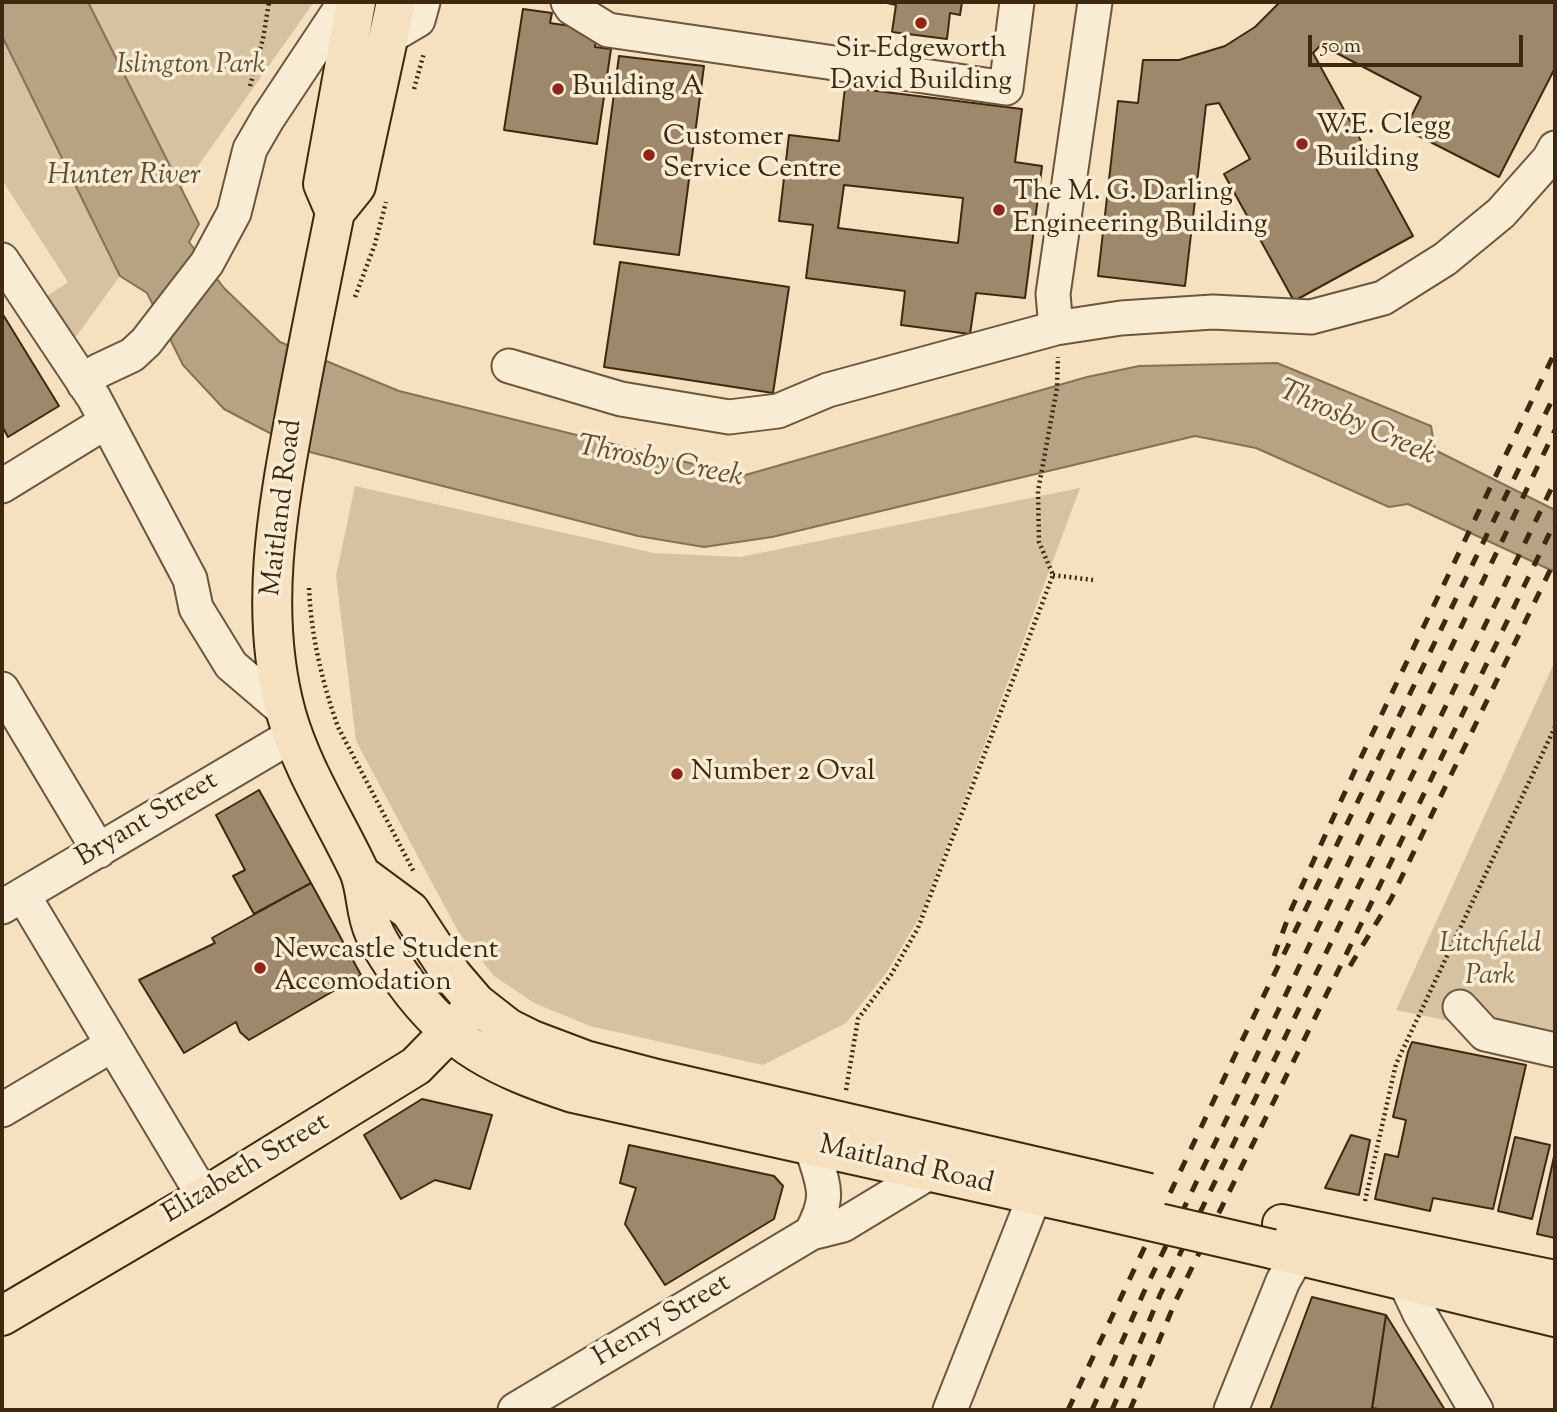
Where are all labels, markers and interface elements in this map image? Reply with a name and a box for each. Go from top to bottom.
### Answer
marker: Sir Edgeworth David Building [913,15,929,31]
scale bar [1312,21,1527,65]
text: 50 m [1321,32,1361,62]
place label: Sir Edgeworth David Building [830,34,1012,100]
park label: Islington Park [117,50,265,84]
place label: Building A [572,72,704,106]
marker: Building A [550,81,566,97]
place label: W.E. Clegg Building [1316,111,1451,177]
place label: Customer Service Centre [663,122,842,188]
marker: W.E. Clegg Building [1294,136,1310,152]
marker: Customer Service Centre [641,147,657,163]
water label: Hunter River [47,160,201,196]
place label: The M. G. Darling Engineering Building [1013,177,1267,243]
marker: The M. G. Darling Engineering Building [991,202,1007,218]
water label: Throsby Creek [1272,374,1440,476]
street label: Maitland Road [256,418,312,598]
water label: Throsby Creek [574,430,746,498]
place label: Number 2 Oval [691,757,875,791]
street label: Bryant Street [71,766,225,876]
marker: Number 2 Oval [669,766,685,782]
park label: Litchfield Park [1439,929,1541,995]
place label: Newcastle Student Accomodation [274,935,498,1001]
marker: Newcastle Student Accomodation [252,960,268,976]
street label: Elizabeth Street [158,1107,336,1233]
street label: Maitland Road [816,1131,996,1203]
street label: Henry Street [588,1268,738,1376]

